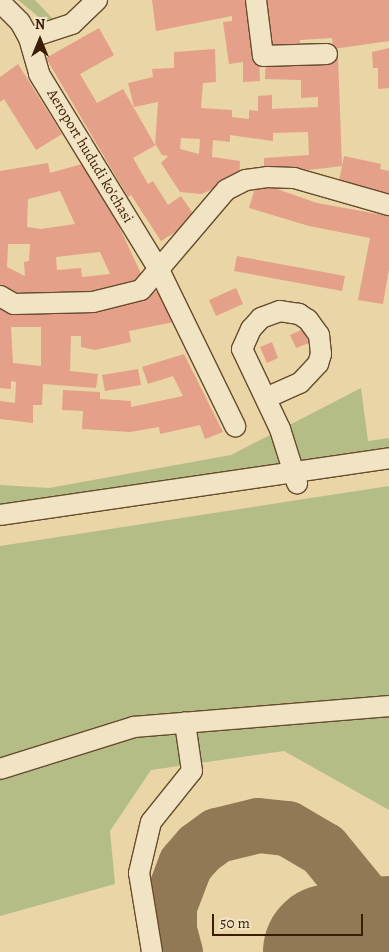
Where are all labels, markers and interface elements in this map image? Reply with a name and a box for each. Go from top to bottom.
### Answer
north arrow [15,15,65,65]
text: N [35,15,45,34]
street label: Aeroport hududi ko'chasi [43,86,137,226]
scale bar [214,904,365,936]
text: 50 m [220,913,250,933]

